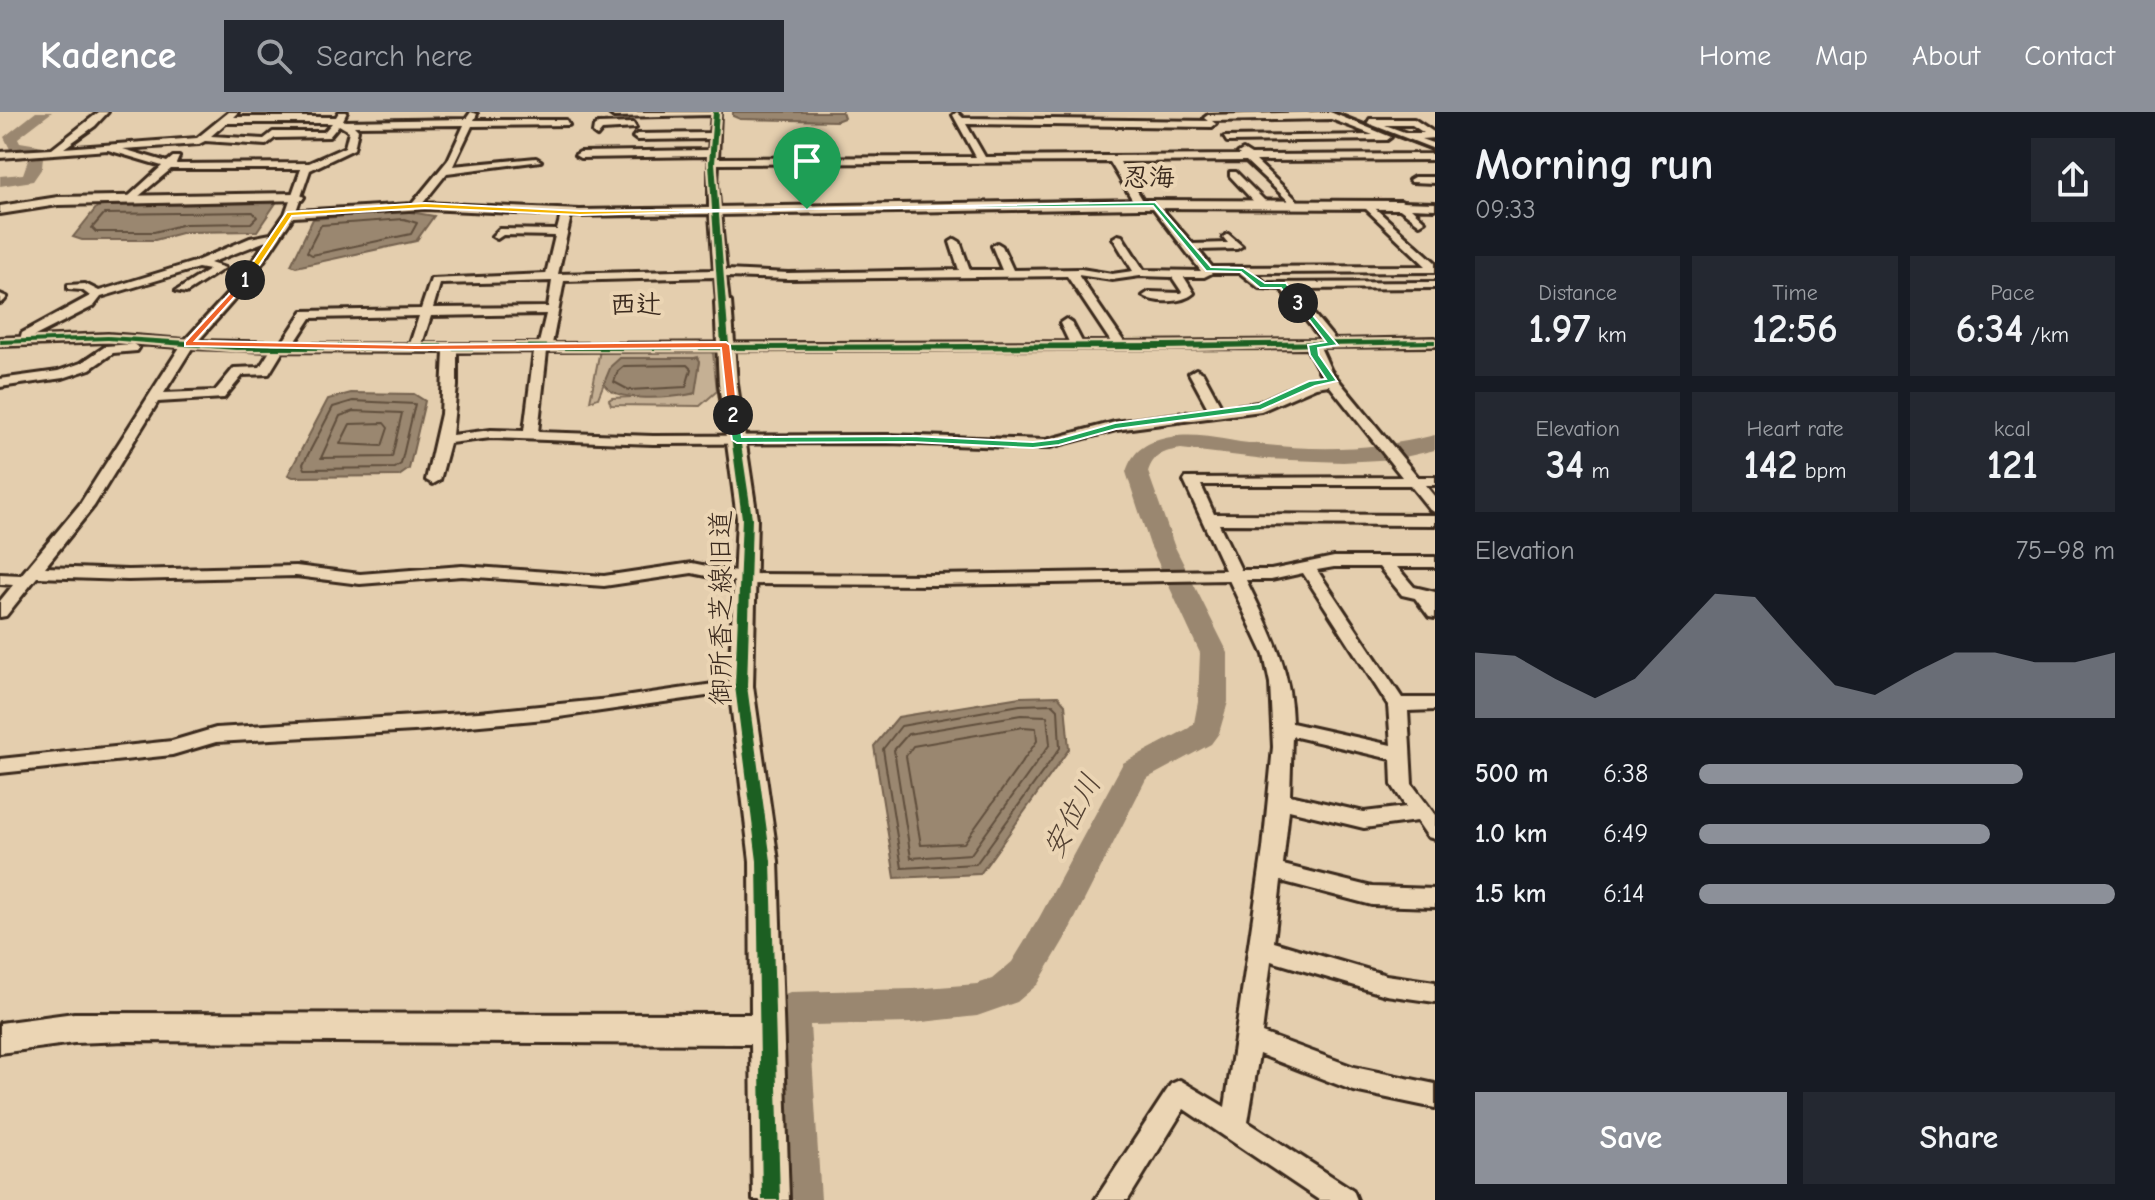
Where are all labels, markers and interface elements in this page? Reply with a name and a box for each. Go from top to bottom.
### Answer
search box [224,20,784,92]
text: Kadence [40,34,176,78]
icon: search [252,34,296,78]
text: Search here [316,39,472,74]
text: Home [1699,40,1771,72]
text: Map [1815,40,1868,72]
text: About [1912,40,1980,72]
text: Contact [2024,40,2115,72]
pin [773,127,841,209]
button: share [2031,138,2115,222]
icon: arrive [785,139,829,183]
text: Morning run [1475,139,1714,190]
district label: 忍海 [1123,163,1175,193]
text: 09:33 [1475,195,1536,225]
pin: 1 [225,260,265,300]
text: 1 [241,267,249,293]
text: Distance [1538,280,1617,306]
text: Time [1772,280,1818,306]
text: Pace [1990,280,2035,306]
pin: 3 [1278,283,1318,323]
district label: 西辻 [610,290,662,320]
text: 3 [1293,290,1303,316]
text: 1.97 [1529,306,1591,352]
text: 12:56 [1752,306,1838,352]
text: 6:34 [1956,306,2023,352]
text: km [1591,322,1627,348]
text: /km [2023,322,2069,348]
pin: 2 [713,395,753,435]
text: 2 [728,402,738,428]
text: Elevation [1536,416,1620,442]
text: Heart rate [1746,416,1843,442]
text: kcal [1994,416,2031,442]
text: 34 [1546,442,1584,488]
text: 142 [1743,442,1797,488]
text: 121 [1987,442,2038,488]
text: m [1584,458,1610,484]
text: bpm [1797,458,1846,484]
street label: 御所香芝線旧道 [705,510,737,706]
text: Elevation [1475,536,1575,566]
text: 75–98 m [2016,536,2115,566]
text: 500 m [1475,759,1549,789]
text: 6:38 [1603,759,1648,789]
water label: 安位川 [1035,768,1109,864]
text: 1.0 km [1475,819,1547,849]
text: 6:49 [1603,819,1648,849]
text: 1.5 km [1475,879,1546,909]
text: 6:14 [1603,879,1645,909]
button: Save [1475,1092,1787,1184]
button: Share [1803,1092,2115,1184]

